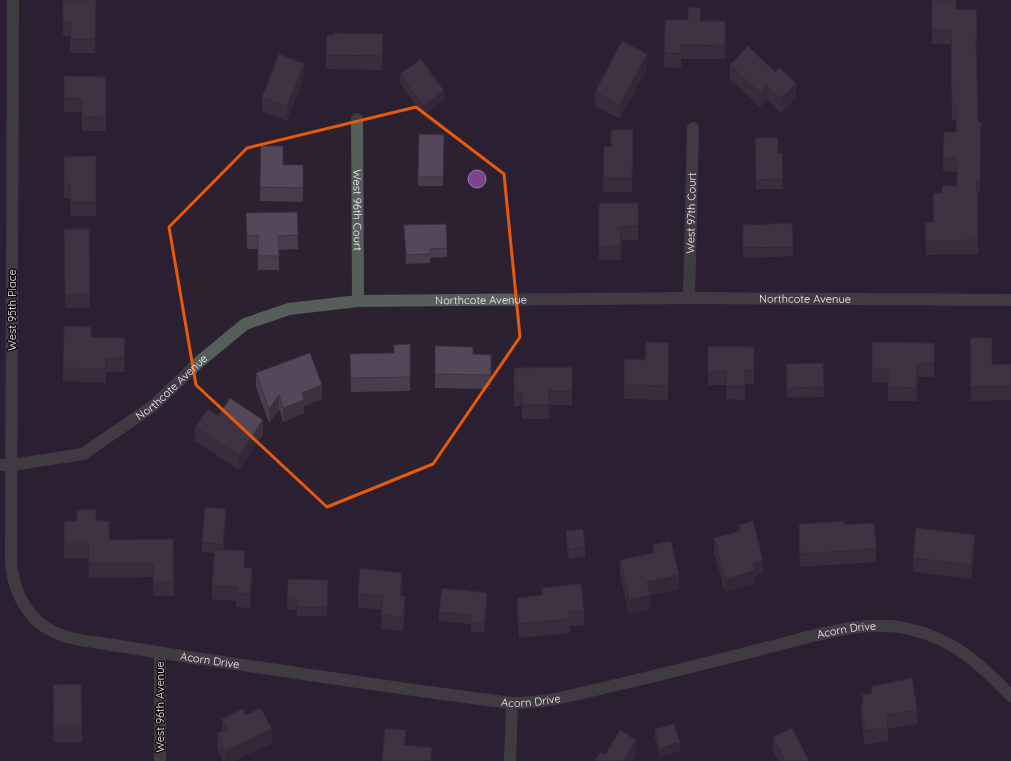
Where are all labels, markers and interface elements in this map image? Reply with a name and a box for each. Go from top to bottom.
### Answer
street label: West 96th Court [350,169,365,251]
street label: West 97th Court [683,172,699,254]
street label: West 95th Place [5,269,19,351]
street label: Northcote Avenue [759,291,851,306]
street label: Northcote Avenue [435,292,527,307]
street label: Northcote Avenue [133,351,210,423]
street label: Acorn Drive [816,619,876,642]
street label: Acorn Drive [179,649,240,671]
street label: West 96th Avenue [153,661,167,753]
street label: Acorn Drive [500,691,562,710]

